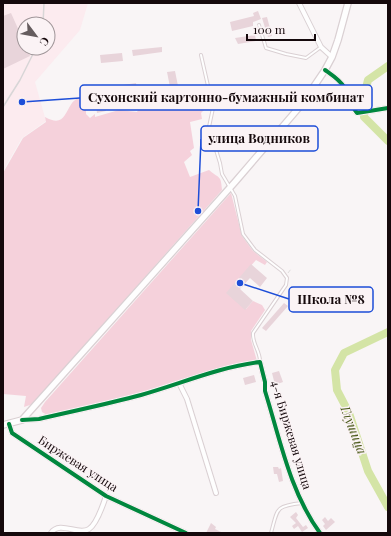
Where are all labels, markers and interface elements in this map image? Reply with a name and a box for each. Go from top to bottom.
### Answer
north arrow [16,16,56,56]
scale bar [247,16,315,42]
text: 100 m [253,21,286,37]
text: С [36,34,53,49]
callout: Сухонский картонно-бумажный комбинат [80,85,372,110]
text: Сухонский картонно-бумажный комбинат [88,88,365,105]
callout: улица Водников [201,126,318,151]
text: улица Водников [207,129,310,146]
callout: Школа №8 [289,287,373,312]
text: Школа №8 [297,290,365,307]
street label: 4-я Биржевая улица [268,378,316,491]
water label: Глушица [337,402,372,457]
street label: Биржевая улица [36,431,121,495]

